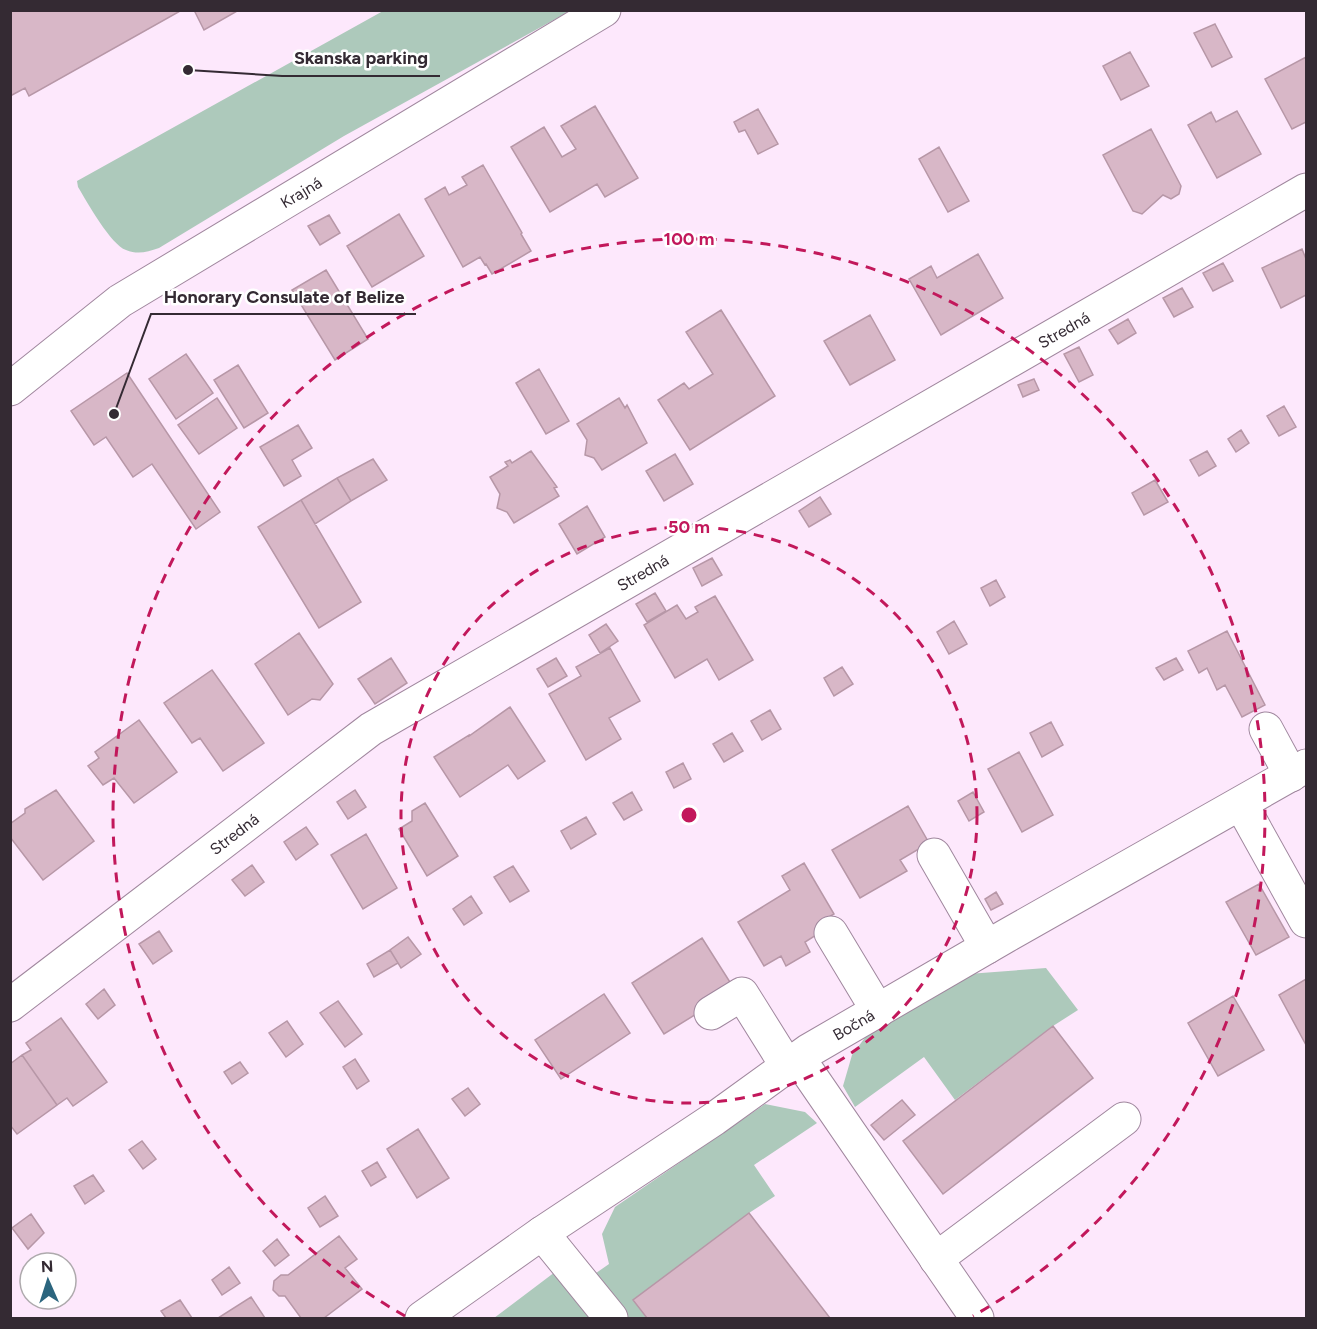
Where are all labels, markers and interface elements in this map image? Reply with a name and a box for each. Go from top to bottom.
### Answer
callout: Skanska parking [282,40,440,76]
text: Skanska parking [294,47,428,69]
street label: Krajná [277,173,325,212]
text: 100 m [664,228,714,250]
callout: Honorary Consulate of Belize [151,278,416,314]
text: Honorary Consulate of Belize [164,286,404,308]
street label: Stredná [1034,307,1093,352]
text: 50 m [668,516,710,538]
street label: Stredná [613,550,672,595]
centre of rings [679,805,699,825]
street label: Stredná [206,809,262,858]
street label: Bočná [829,1005,878,1044]
north arrow [18,1251,78,1311]
text: N [41,1257,54,1276]

